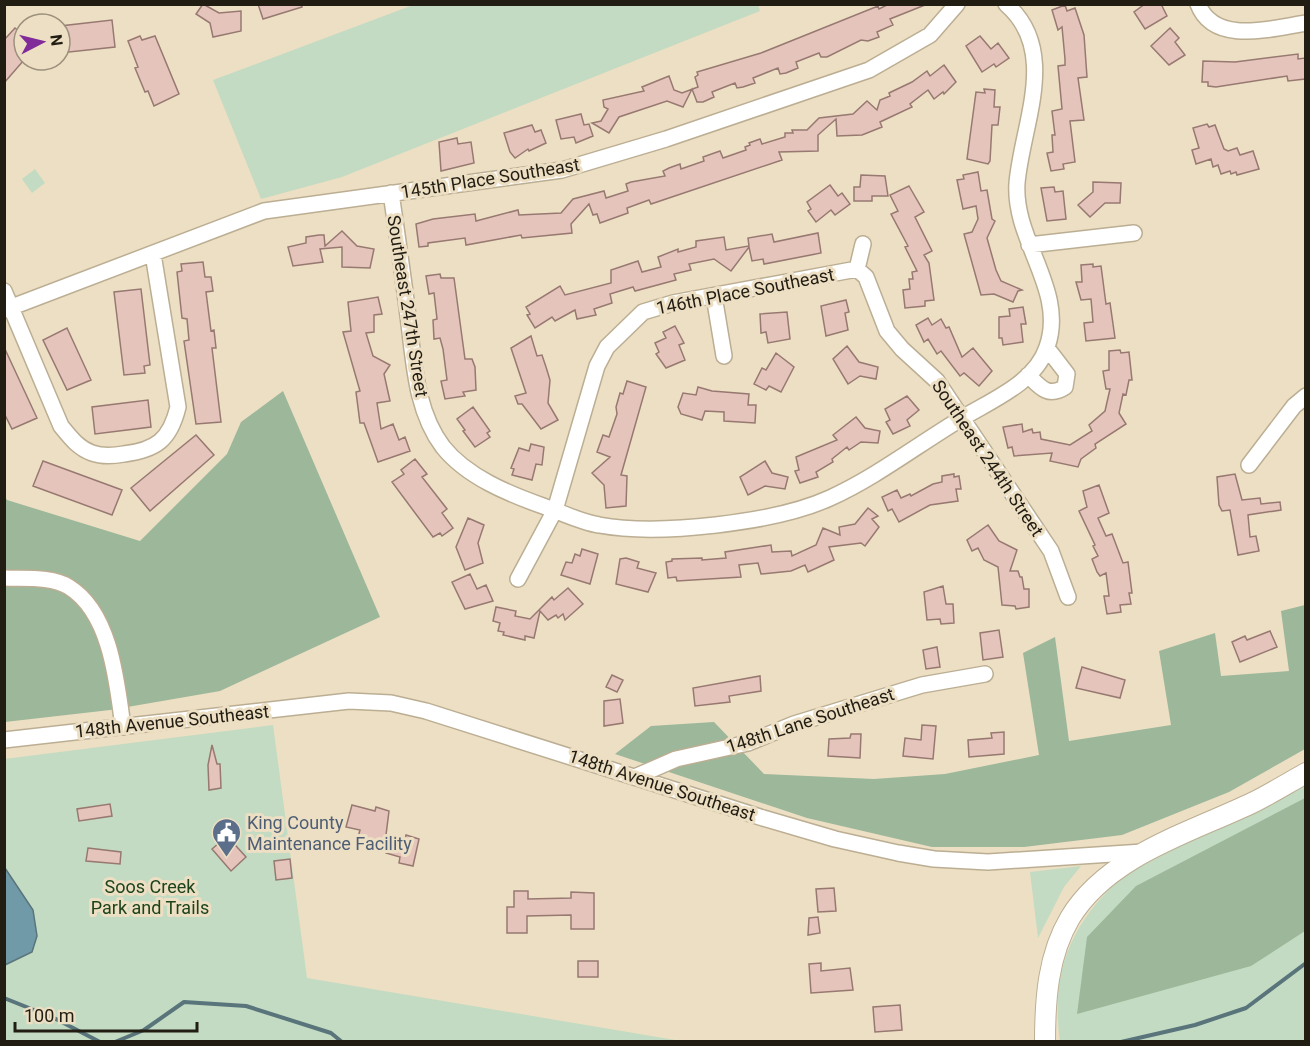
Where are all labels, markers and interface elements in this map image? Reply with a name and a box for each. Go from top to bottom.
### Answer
north arrow [12,12,72,72]
text: N [46,33,67,47]
street label: 145th Place Southeast [399,153,581,203]
street label: Southeast 247th Street [383,214,433,399]
street label: 146th Place Southeast [654,263,836,319]
street label: Southeast 244th Street [928,376,1048,540]
street label: 148th Lane Southeast [723,683,897,757]
street label: 148th Avenue Southeast [74,700,270,742]
street label: 148th Avenue Southeast [566,745,758,825]
place label: King County Maintenance Facility [247,812,412,854]
public building icon: King County Maintenance Facility [210,816,242,858]
park label: Soos Creek Park and Trails [91,876,209,918]
scale bar [15,995,196,1033]
text: 100 m [24,1005,75,1026]

